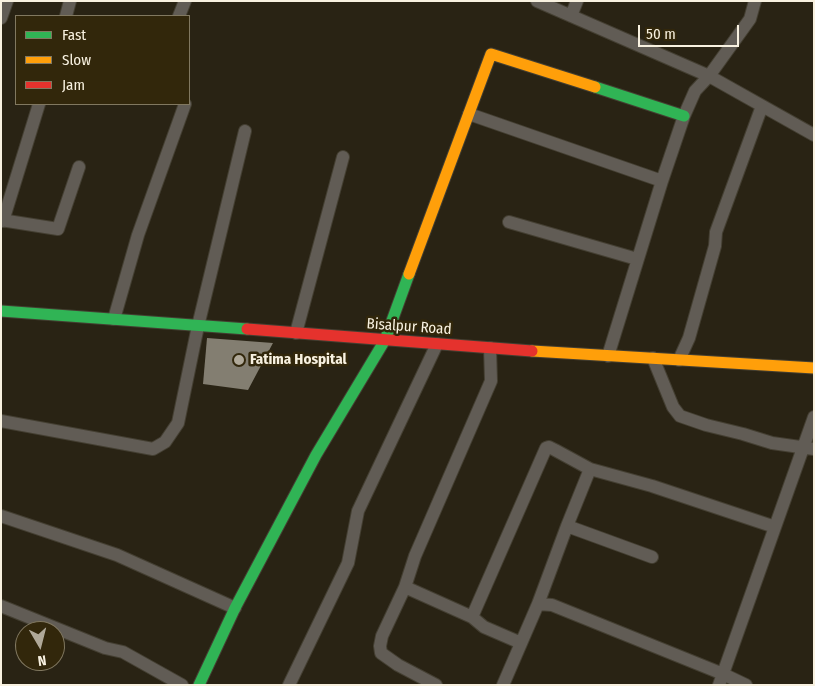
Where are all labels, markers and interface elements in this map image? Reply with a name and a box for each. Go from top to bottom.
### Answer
legend [15,15,190,105]
scale bar [640,15,741,47]
text: 50 m [646,25,676,43]
text: Fast [62,26,86,44]
text: Slow [62,51,91,69]
text: Jam [62,76,85,94]
street label: Bisalpur Road [366,315,452,339]
place label: Fatima Hospital [250,351,347,369]
marker: Fatima Hospital [232,353,246,367]
north arrow [15,621,65,671]
text: N [37,651,47,669]

